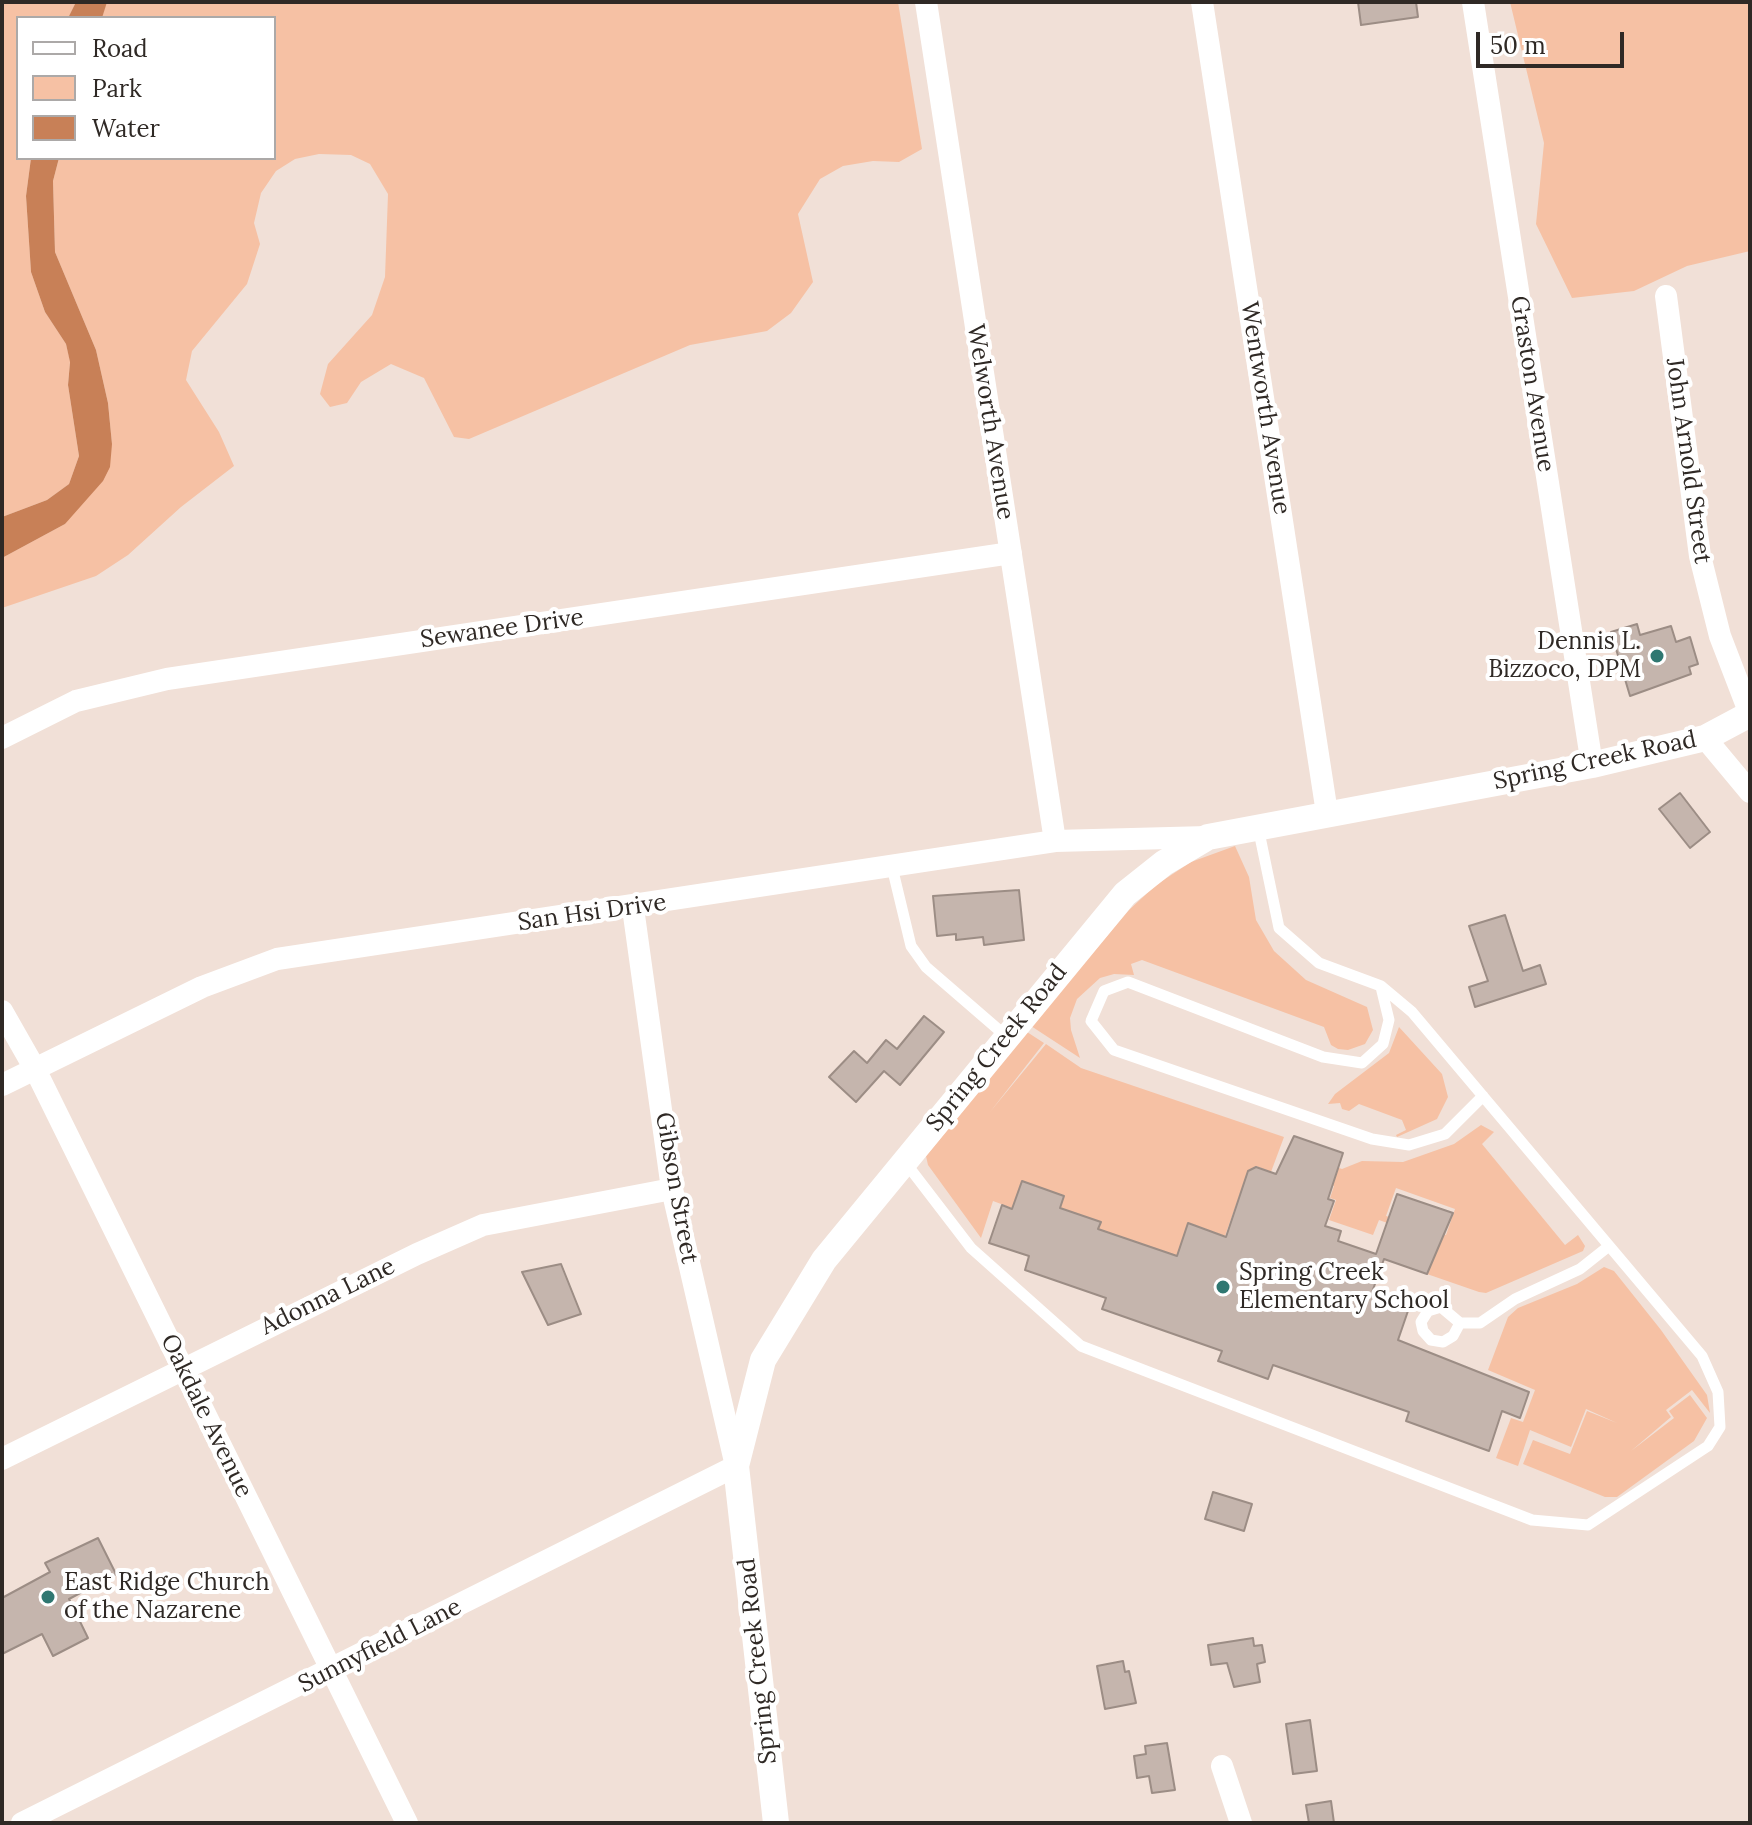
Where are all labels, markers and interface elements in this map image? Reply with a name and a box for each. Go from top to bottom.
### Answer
legend [16,16,276,160]
scale bar [1480,16,1628,66]
text: 50 m [1490,30,1546,61]
text: Road [92,33,148,64]
text: Park [92,73,142,104]
text: Water [92,113,160,144]
street label: Graston Avenue [1504,294,1560,474]
street label: Wentworth Avenue [1234,300,1296,516]
street label: Welworth Avenue [960,322,1020,522]
street label: John Arnold Street [1659,356,1717,566]
street label: Sewanee Drive [418,603,586,655]
place label: Dennis L. Bizzoco, DPM [1488,628,1641,684]
marker: Dennis L. Bizzoco, DPM [1648,647,1666,665]
street label: Spring Creek Road [1491,725,1699,797]
street label: San Hsi Drive [516,888,668,938]
street label: Spring Creek Road [921,959,1073,1137]
street label: Gibson Street [649,1110,703,1266]
street label: Adonna Lane [256,1252,400,1342]
place label: Spring Creek Elementary School [1239,1259,1449,1315]
marker: Spring Creek Elementary School [1214,1278,1232,1296]
street label: Oakdale Avenue [154,1330,258,1502]
street label: Spring Creek Road [733,1557,783,1765]
place label: East Ridge Church of the Nazarene [64,1569,270,1625]
marker: East Ridge Church of the Nazarene [39,1588,57,1606]
street label: Sunnyfield Lane [294,1593,466,1699]

